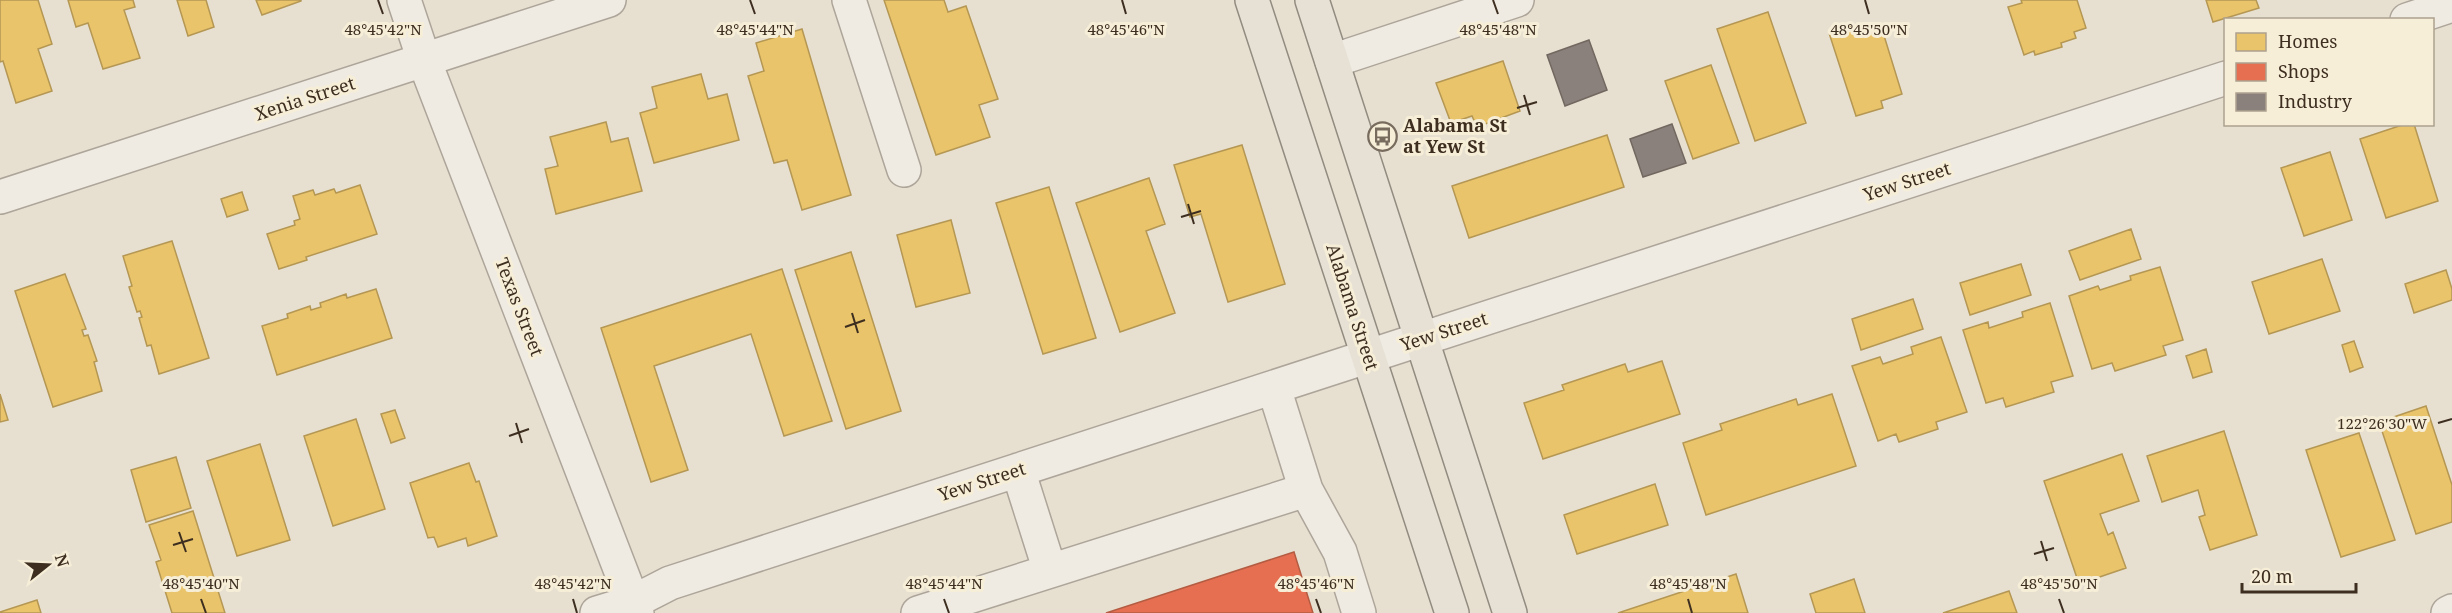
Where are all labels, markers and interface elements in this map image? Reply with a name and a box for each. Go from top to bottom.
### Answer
legend [2224,18,2434,126]
text: 48°45'42"N [344,19,422,39]
text: 48°45'44"N [716,19,794,39]
text: 48°45'46"N [1087,19,1165,39]
text: 48°45'48"N [1459,19,1537,39]
text: 48°45'50"N [1830,19,1908,39]
text: Homes [2278,29,2337,53]
text: Shops [2278,59,2329,83]
street label: Xenia Street [252,71,358,126]
text: Industry [2278,89,2353,113]
place label: Alabama St at Yew St [1403,113,1507,158]
bus stop icon: Alabama St at Yew St [1366,120,1398,152]
street label: Yew Street [1859,156,1953,207]
street label: Alabama Street [1321,240,1385,373]
street label: Texas Street [490,254,550,359]
street label: Yew Street [1396,306,1490,357]
text: 122°26'30"W [2337,413,2427,433]
street label: Yew Street [934,456,1028,507]
north arrow [18,535,78,595]
text: N [50,551,75,570]
scale bar [2242,556,2356,594]
text: 20 m [2251,564,2293,588]
text: 48°45'40"N [162,573,240,593]
text: 48°45'42"N [534,573,612,593]
text: 48°45'44"N [905,573,983,593]
text: 48°45'46"N [1277,573,1355,593]
text: 48°45'48"N [1649,573,1727,593]
text: 48°45'50"N [2020,573,2098,593]

